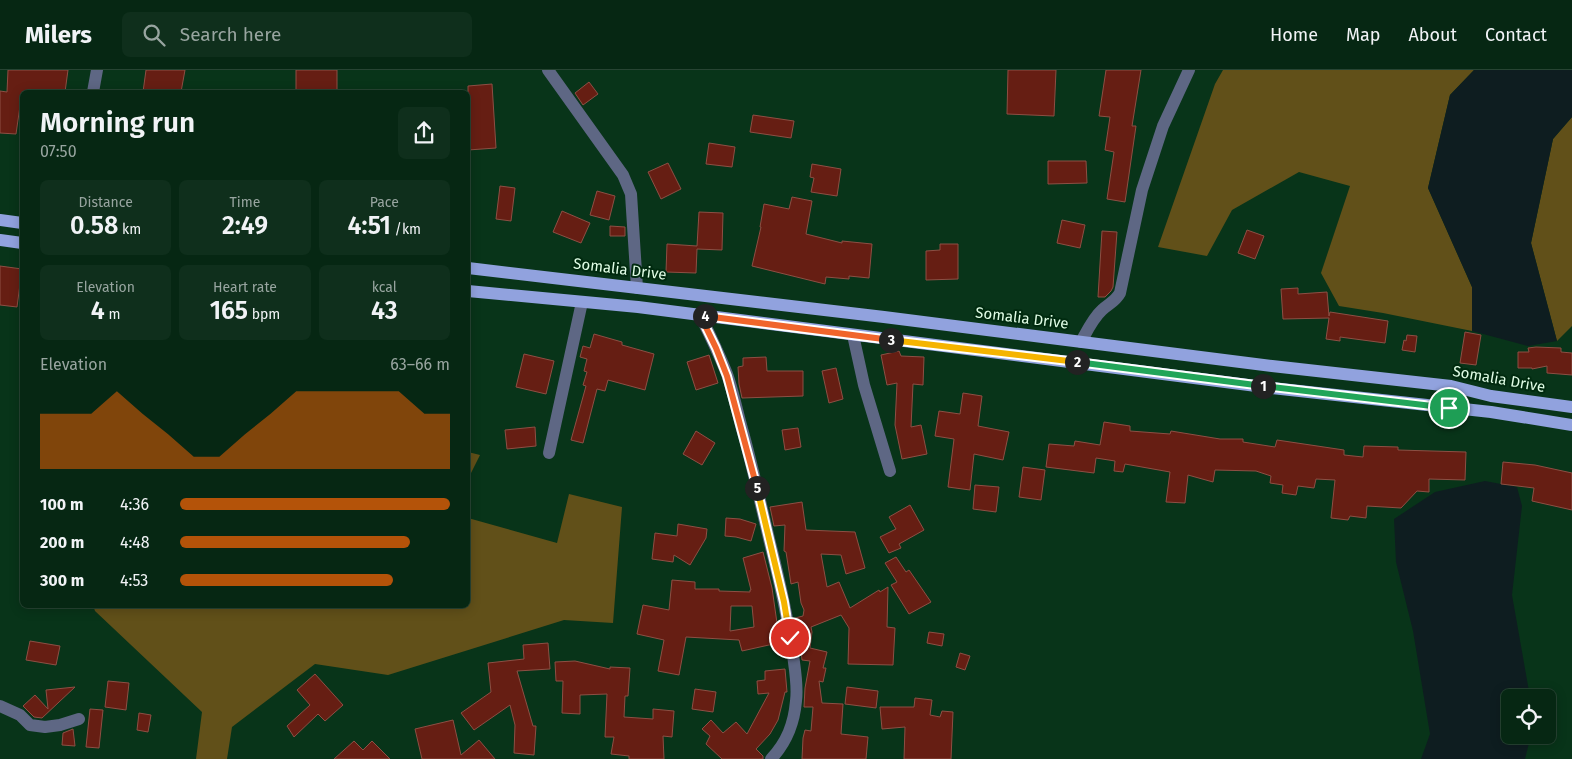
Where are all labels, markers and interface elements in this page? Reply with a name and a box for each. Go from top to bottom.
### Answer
search box [122,12,472,57]
text: Milers [25,21,92,49]
icon: search [140,21,168,49]
text: Search here [180,23,281,46]
text: Home [1270,24,1318,46]
text: Map [1346,24,1380,46]
text: About [1408,24,1457,46]
text: Contact [1485,24,1547,46]
text: Morning run [40,106,195,139]
button: share [398,107,450,159]
text: 07:50 [40,142,77,161]
text: Distance [79,194,133,211]
text: Time [230,194,260,211]
text: Pace [370,194,399,211]
text: 0.58 [70,211,118,241]
text: 2:49 [222,211,268,241]
text: 4:51 [348,211,391,241]
text: km [118,221,141,238]
text: /km [391,221,421,238]
street label: Somalia Drive [572,254,668,284]
text: Elevation [76,279,135,296]
text: Heart rate [213,279,277,296]
text: kcal [372,279,397,296]
text: 4 [91,296,105,326]
text: 165 [210,296,248,326]
text: 43 [371,296,398,326]
street label: Somalia Drive [974,303,1070,333]
pin: 4 [692,304,718,328]
text: m [105,306,120,323]
text: bpm [248,306,280,323]
text: 4 [702,308,709,325]
pin: 3 [878,328,904,352]
text: 3 [888,332,895,349]
pin: 2 [1064,350,1090,374]
text: 2 [1074,354,1081,371]
text: Elevation [40,355,107,374]
text: 63–66 m [390,355,450,374]
street label: Somalia Drive [1451,362,1547,396]
pin: 1 [1250,374,1276,398]
text: 1 [1260,378,1267,395]
pin [1428,387,1470,429]
icon: arrive [1435,394,1463,422]
pin: 5 [744,476,770,500]
text: 5 [754,480,761,497]
text: 100 m [40,495,83,514]
text: 4:36 [120,495,149,514]
text: 200 m [40,533,84,552]
text: 4:48 [120,533,150,552]
text: 300 m [40,571,84,590]
text: 4:53 [120,571,148,590]
pin [769,617,811,659]
icon: check [776,624,804,652]
map controls [1501,689,1556,744]
button: locate [1501,689,1556,744]

